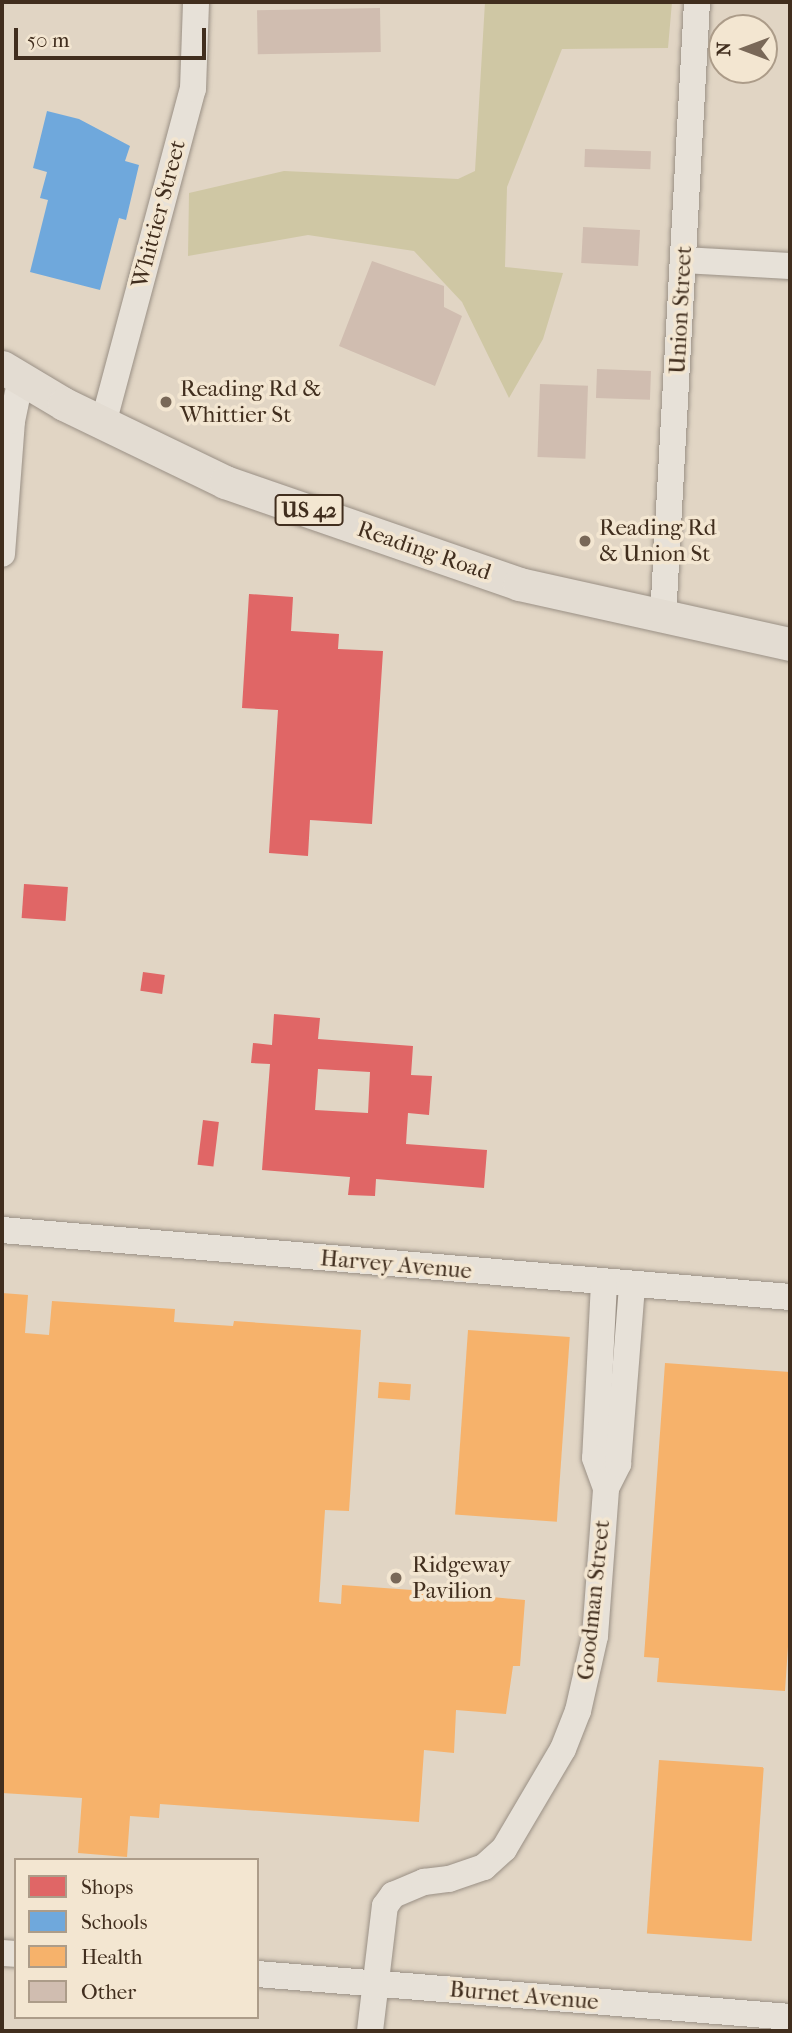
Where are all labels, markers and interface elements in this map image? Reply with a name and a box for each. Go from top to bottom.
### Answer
scale bar [18,14,210,58]
north arrow [708,14,778,84]
text: 50 m [27,28,70,52]
text: N [713,42,735,56]
street label: Whittier Street [126,137,192,291]
street label: Union Street [664,245,698,375]
place label: Reading Rd & Whittier St [180,375,321,429]
marker: Reading Rd & Whittier St [158,394,174,410]
road number: US 42 [274,492,344,528]
place label: Reading Rd & Union St [599,514,716,568]
street label: Reading Road [354,515,494,587]
marker: Reading Rd & Union St [577,533,593,549]
street label: Harvey Avenue [319,1245,473,1285]
street label: Goodman Street [572,1519,616,1681]
place label: Ridgeway Pavilion [412,1551,511,1605]
marker: Ridgeway Pavilion [386,1568,406,1588]
legend [14,1858,259,2019]
text: Shops [81,1875,133,1899]
text: Schools [81,1910,147,1934]
text: Health [81,1945,142,1969]
street label: Burnet Avenue [448,1976,600,2016]
text: Other [81,1980,136,2004]

